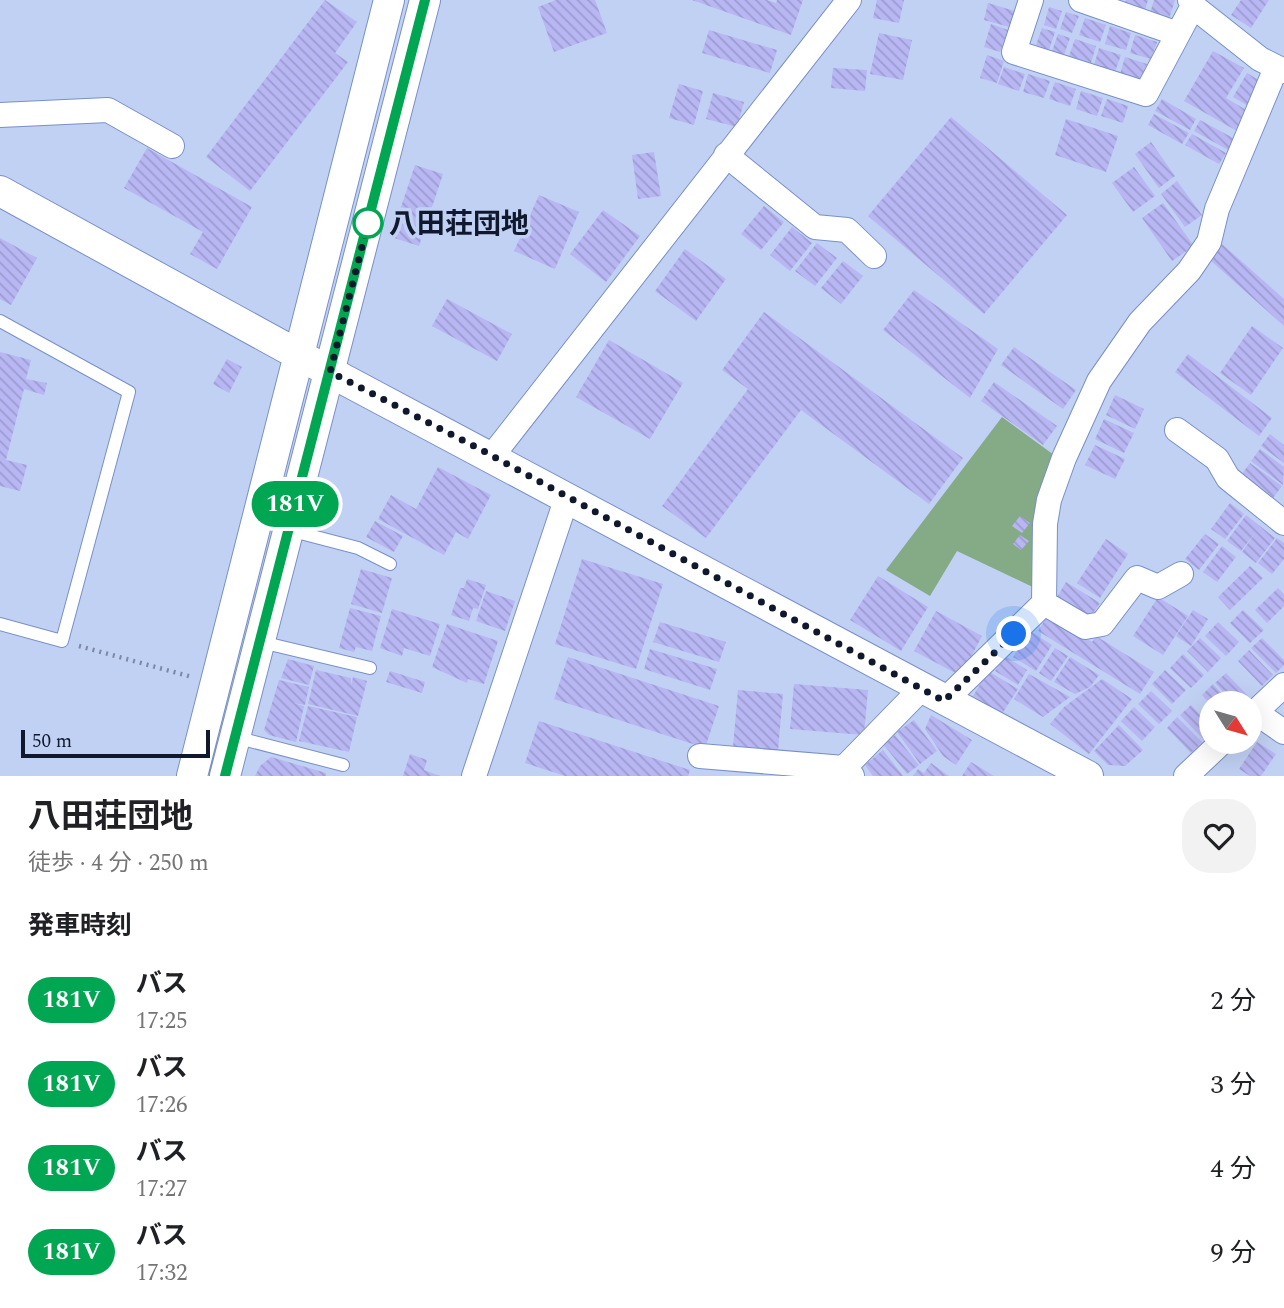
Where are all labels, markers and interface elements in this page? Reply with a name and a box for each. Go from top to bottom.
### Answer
place label: 八田荘団地 [389,203,529,246]
marker: 八田荘団地 [353,208,383,238]
line badge: 181V [246,481,344,527]
text: 181V [266,486,324,522]
your location [996,616,1031,651]
north arrow [1199,691,1262,754]
map controls [1199,691,1262,754]
scale bar [21,727,210,759]
text: 50 m [32,727,72,756]
text: 八田荘団地 [28,792,193,842]
button: heart [1182,799,1256,873]
text: 徒歩 · 4 分 · 250 m [28,846,209,881]
text: 発車時刻 [28,906,132,946]
text: バス [136,964,188,1004]
text: 2 分 [1210,981,1256,1021]
text: 181V [42,982,101,1018]
text: 17:25 [136,1004,187,1039]
text: バス [136,1048,188,1088]
text: 3 分 [1210,1065,1256,1105]
text: 181V [42,1066,101,1102]
text: 17:26 [136,1088,187,1123]
text: バス [136,1132,188,1172]
text: 4 分 [1210,1149,1256,1189]
text: 181V [42,1150,101,1186]
text: 17:27 [136,1172,187,1207]
text: バス [136,1216,188,1256]
text: 9 分 [1210,1233,1256,1273]
text: 181V [42,1234,101,1270]
text: 17:32 [136,1256,187,1291]

